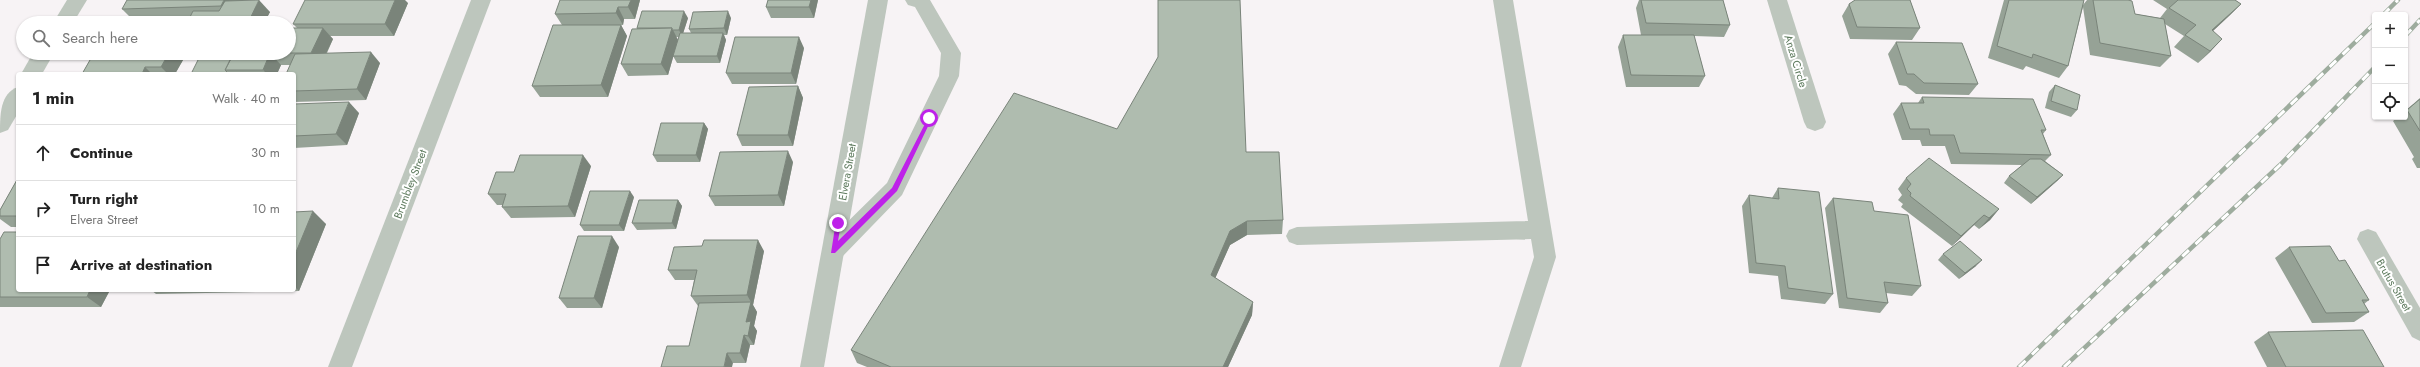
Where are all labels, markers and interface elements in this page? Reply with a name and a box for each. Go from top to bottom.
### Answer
map controls [2372,12,2408,120]
button: + [2372,12,2408,48]
search box [16,16,296,60]
icon: search [30,27,52,49]
text: Search here [62,27,138,49]
street label: Anza Circle [1780,33,1812,90]
button: − [2372,48,2408,84]
button: locate [2372,84,2408,120]
text: 1 min [32,86,74,110]
text: Walk · 40 m [212,89,280,108]
route start [920,109,938,127]
icon: ahead [32,142,54,164]
text: Continue [70,142,133,164]
street label: Elvera Street [834,142,860,202]
text: 30 m [251,143,280,162]
street label: Brumbley Street [389,147,431,221]
text: Turn right [70,188,138,210]
icon: right [32,198,54,220]
text: 10 m [252,199,280,218]
text: Elvera Street [70,210,138,229]
route end [829,214,847,232]
icon: arrive [32,254,54,276]
text: Arrive at destination [70,254,212,276]
street label: Brutus Street [2373,256,2416,314]

